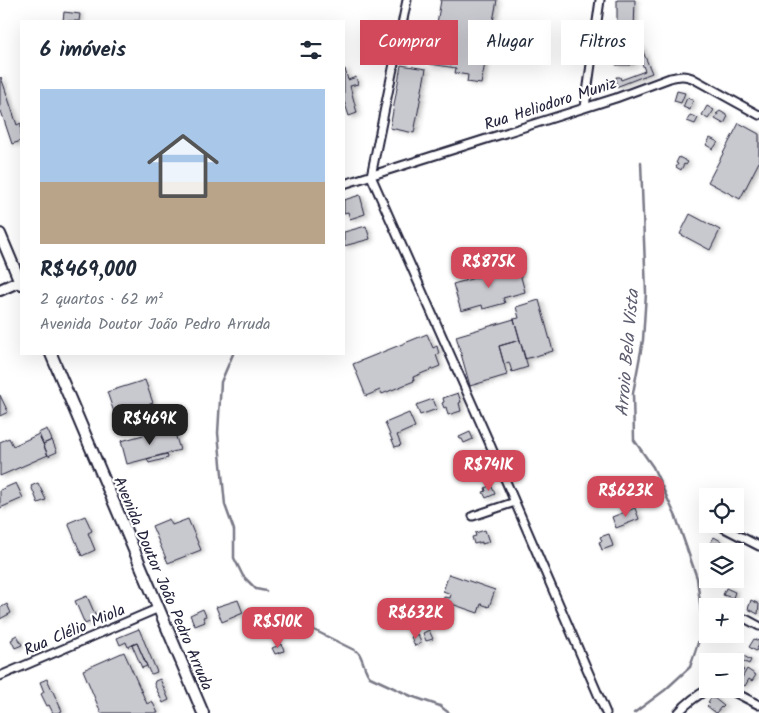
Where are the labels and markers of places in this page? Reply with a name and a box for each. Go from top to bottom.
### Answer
pin: R$875K [448,246,530,289]
pin: R$469K [109,404,191,446]
pin: R$741K [448,450,530,492]
pin: R$623K [585,476,667,518]
pin: R$632K [375,598,457,640]
pin: R$510K [237,606,319,649]

